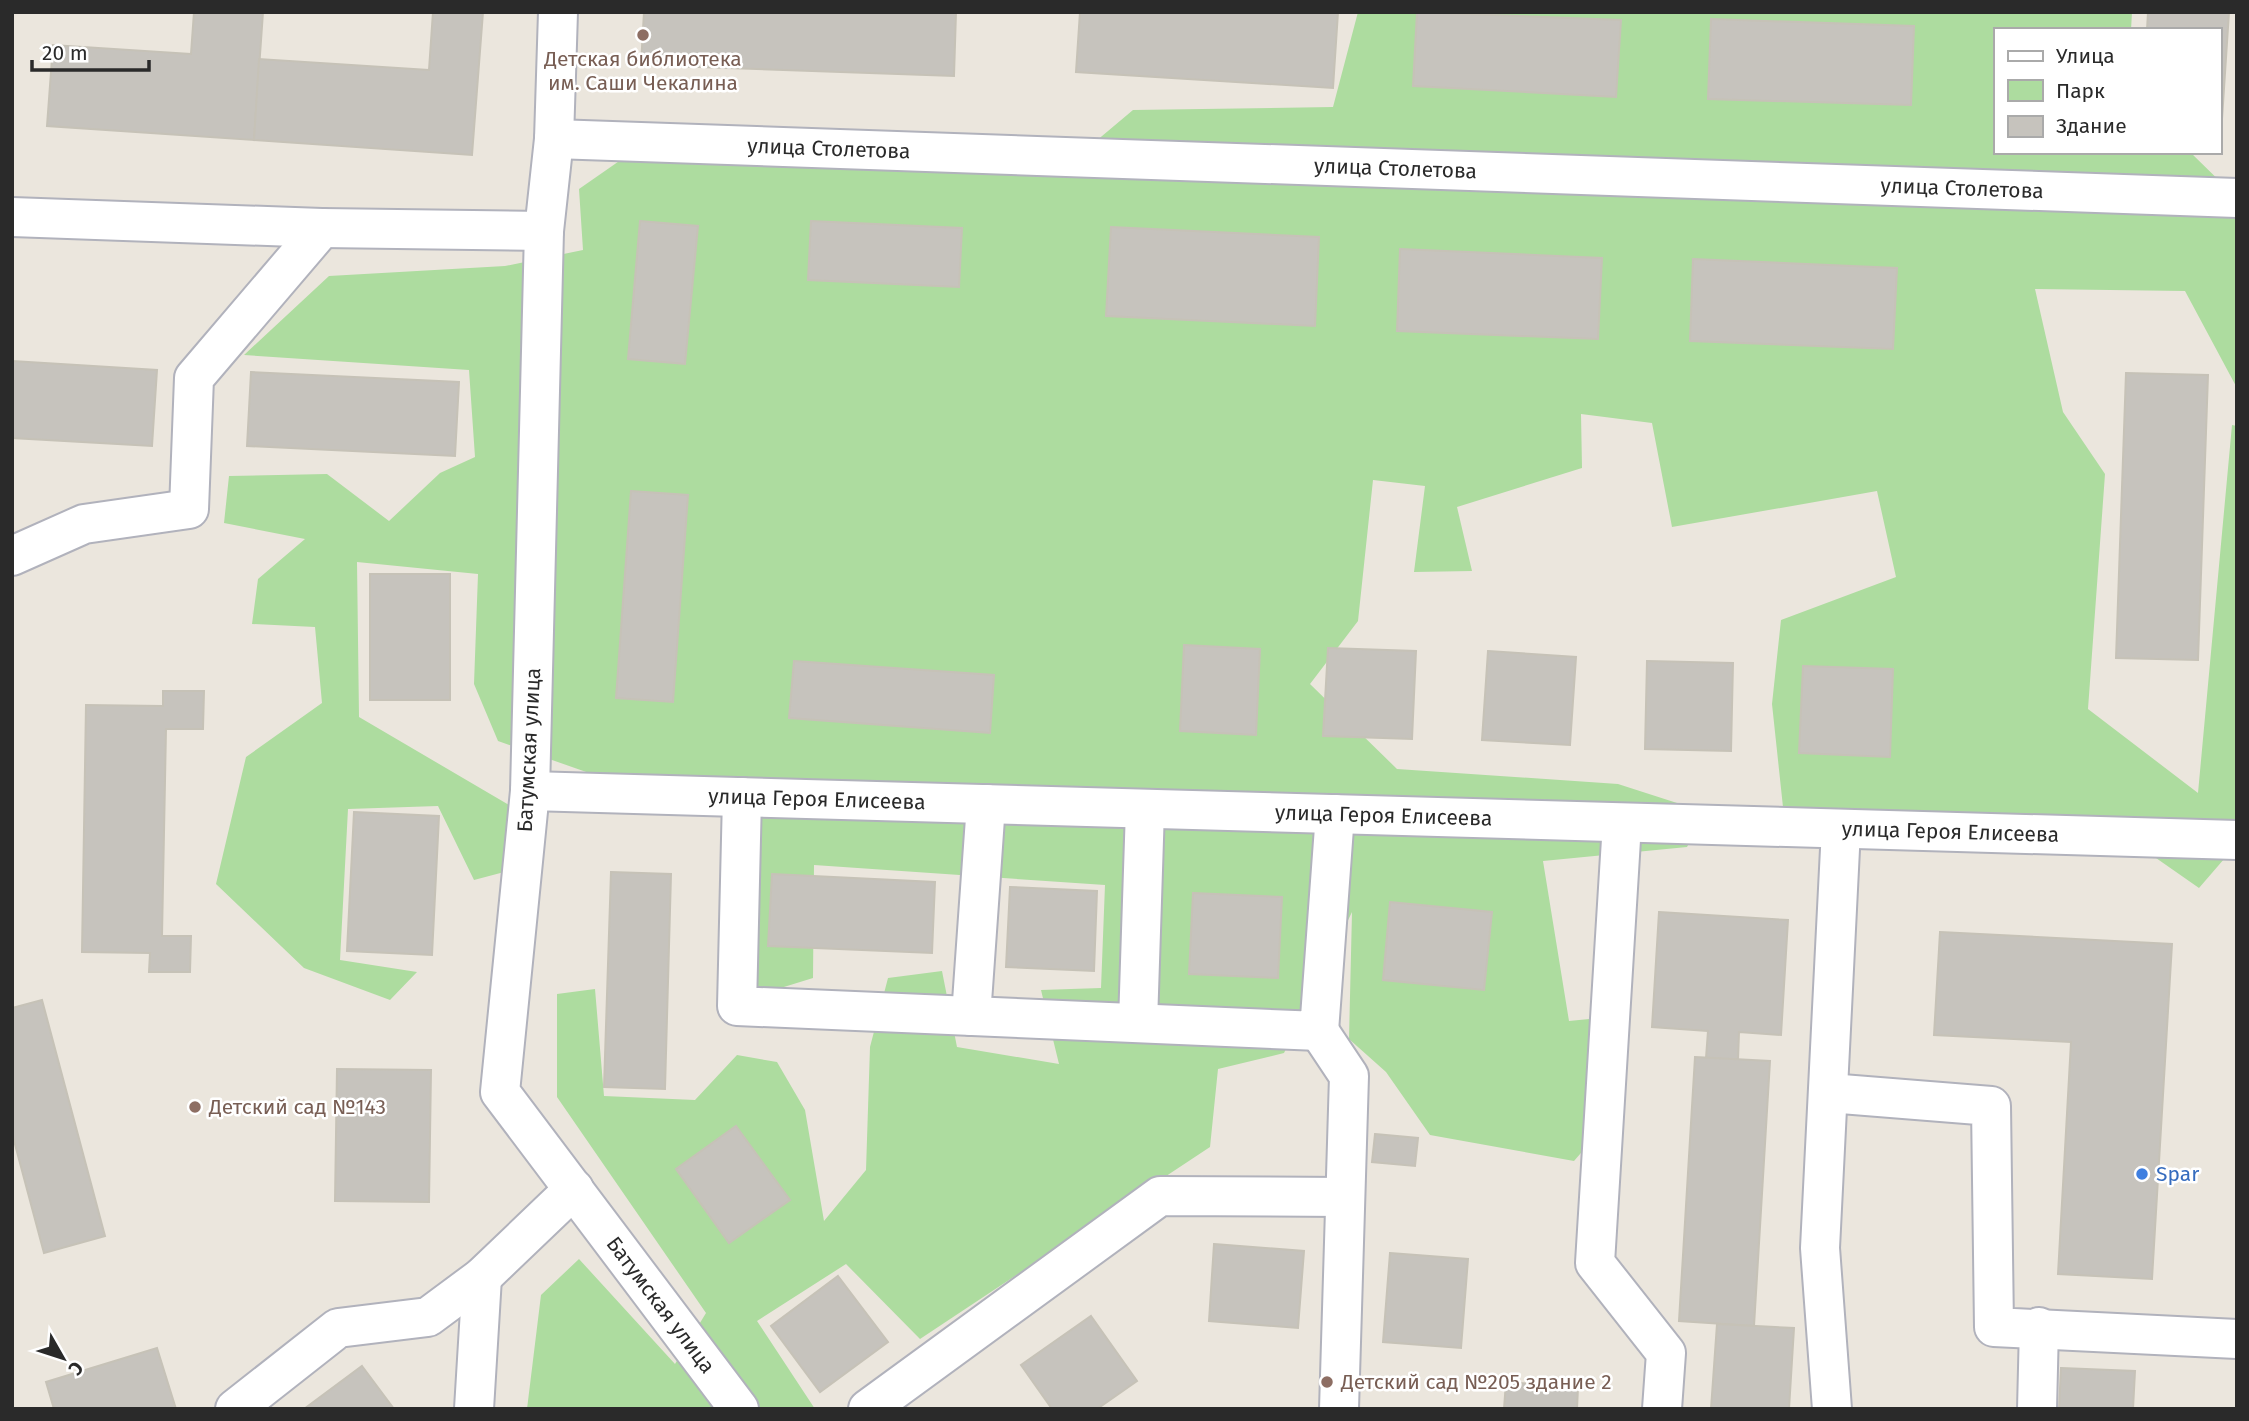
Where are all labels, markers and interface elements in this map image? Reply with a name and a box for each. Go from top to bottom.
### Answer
marker: Детская библиотека им. Саши Чекалина [635,27,651,43]
scale bar [32,28,149,72]
legend [1994,28,2221,154]
text: 20 m [42,40,88,66]
text: Улица [2056,43,2115,69]
place label: Детская библиотека им. Саши Чекалина [543,46,742,96]
text: Парк [2056,78,2105,104]
text: Здание [2056,113,2127,139]
street label: улица Столетова [747,133,911,164]
street label: улица Столетова [1313,153,1477,184]
street label: улица Столетова [1880,173,2044,204]
street label: Батумская улица [512,667,546,833]
street label: улица Героя Елисеева [708,783,926,815]
street label: улица Героя Елисеева [1275,799,1493,832]
street label: улица Героя Елисеева [1841,816,2059,848]
place label: Детский сад №143 [208,1094,386,1120]
marker: Детский сад №143 [187,1099,203,1115]
place label: Spar [2156,1161,2199,1187]
marker: Spar [2134,1166,2150,1182]
street label: Батумская улица [601,1231,721,1379]
north arrow [28,1323,98,1393]
text: С [63,1357,88,1380]
place label: Детский сад №205 здание 2 [1340,1369,1612,1395]
marker: Детский сад №205 здание 2 [1319,1374,1335,1390]

